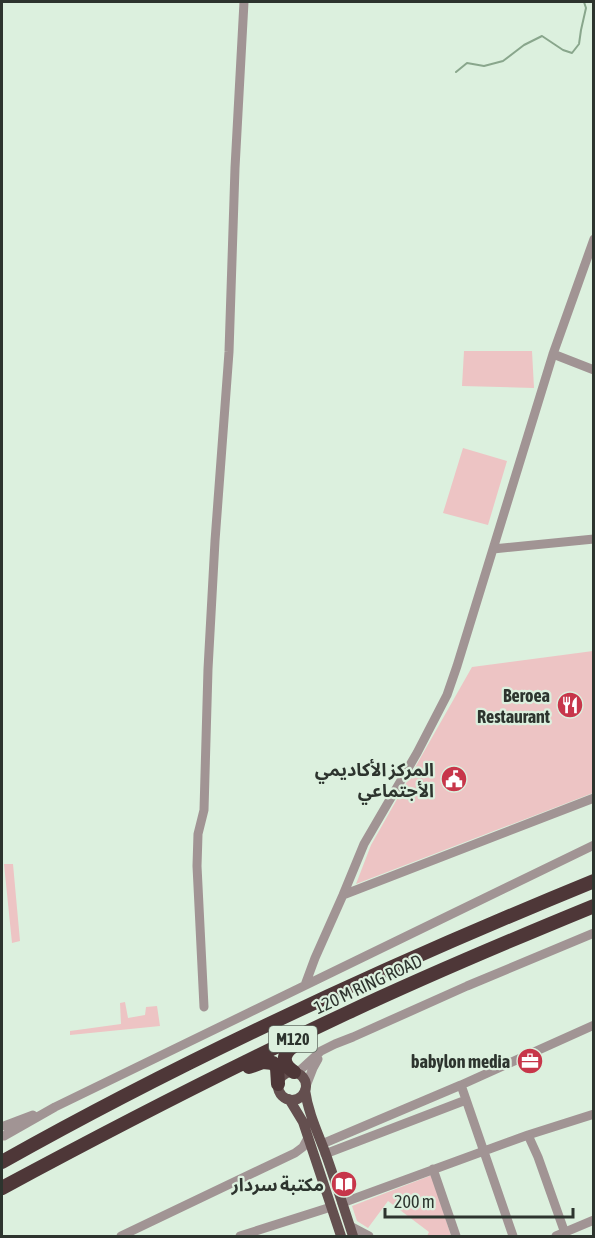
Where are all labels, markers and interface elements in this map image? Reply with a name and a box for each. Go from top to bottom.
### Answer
place label: Beroea Restaurant [477,685,551,727]
restaurant icon: Beroea Restaurant [555,690,585,720]
place label: المركز الأكاديمي الأجتماعي [315,758,434,805]
public building icon: المركز الأكاديمي الأجتماعي [439,764,469,794]
street label: 120 M RING ROAD [311,950,425,1018]
road number: M120 [269,1026,317,1052]
office icon: babylon media [515,1046,545,1076]
place label: babylon media [411,1051,510,1072]
library icon: مكتبة سردار [329,1169,359,1199]
place label: مكتبة سردار [230,1174,324,1196]
scale bar [385,1181,572,1219]
text: 200 m [394,1191,435,1212]

